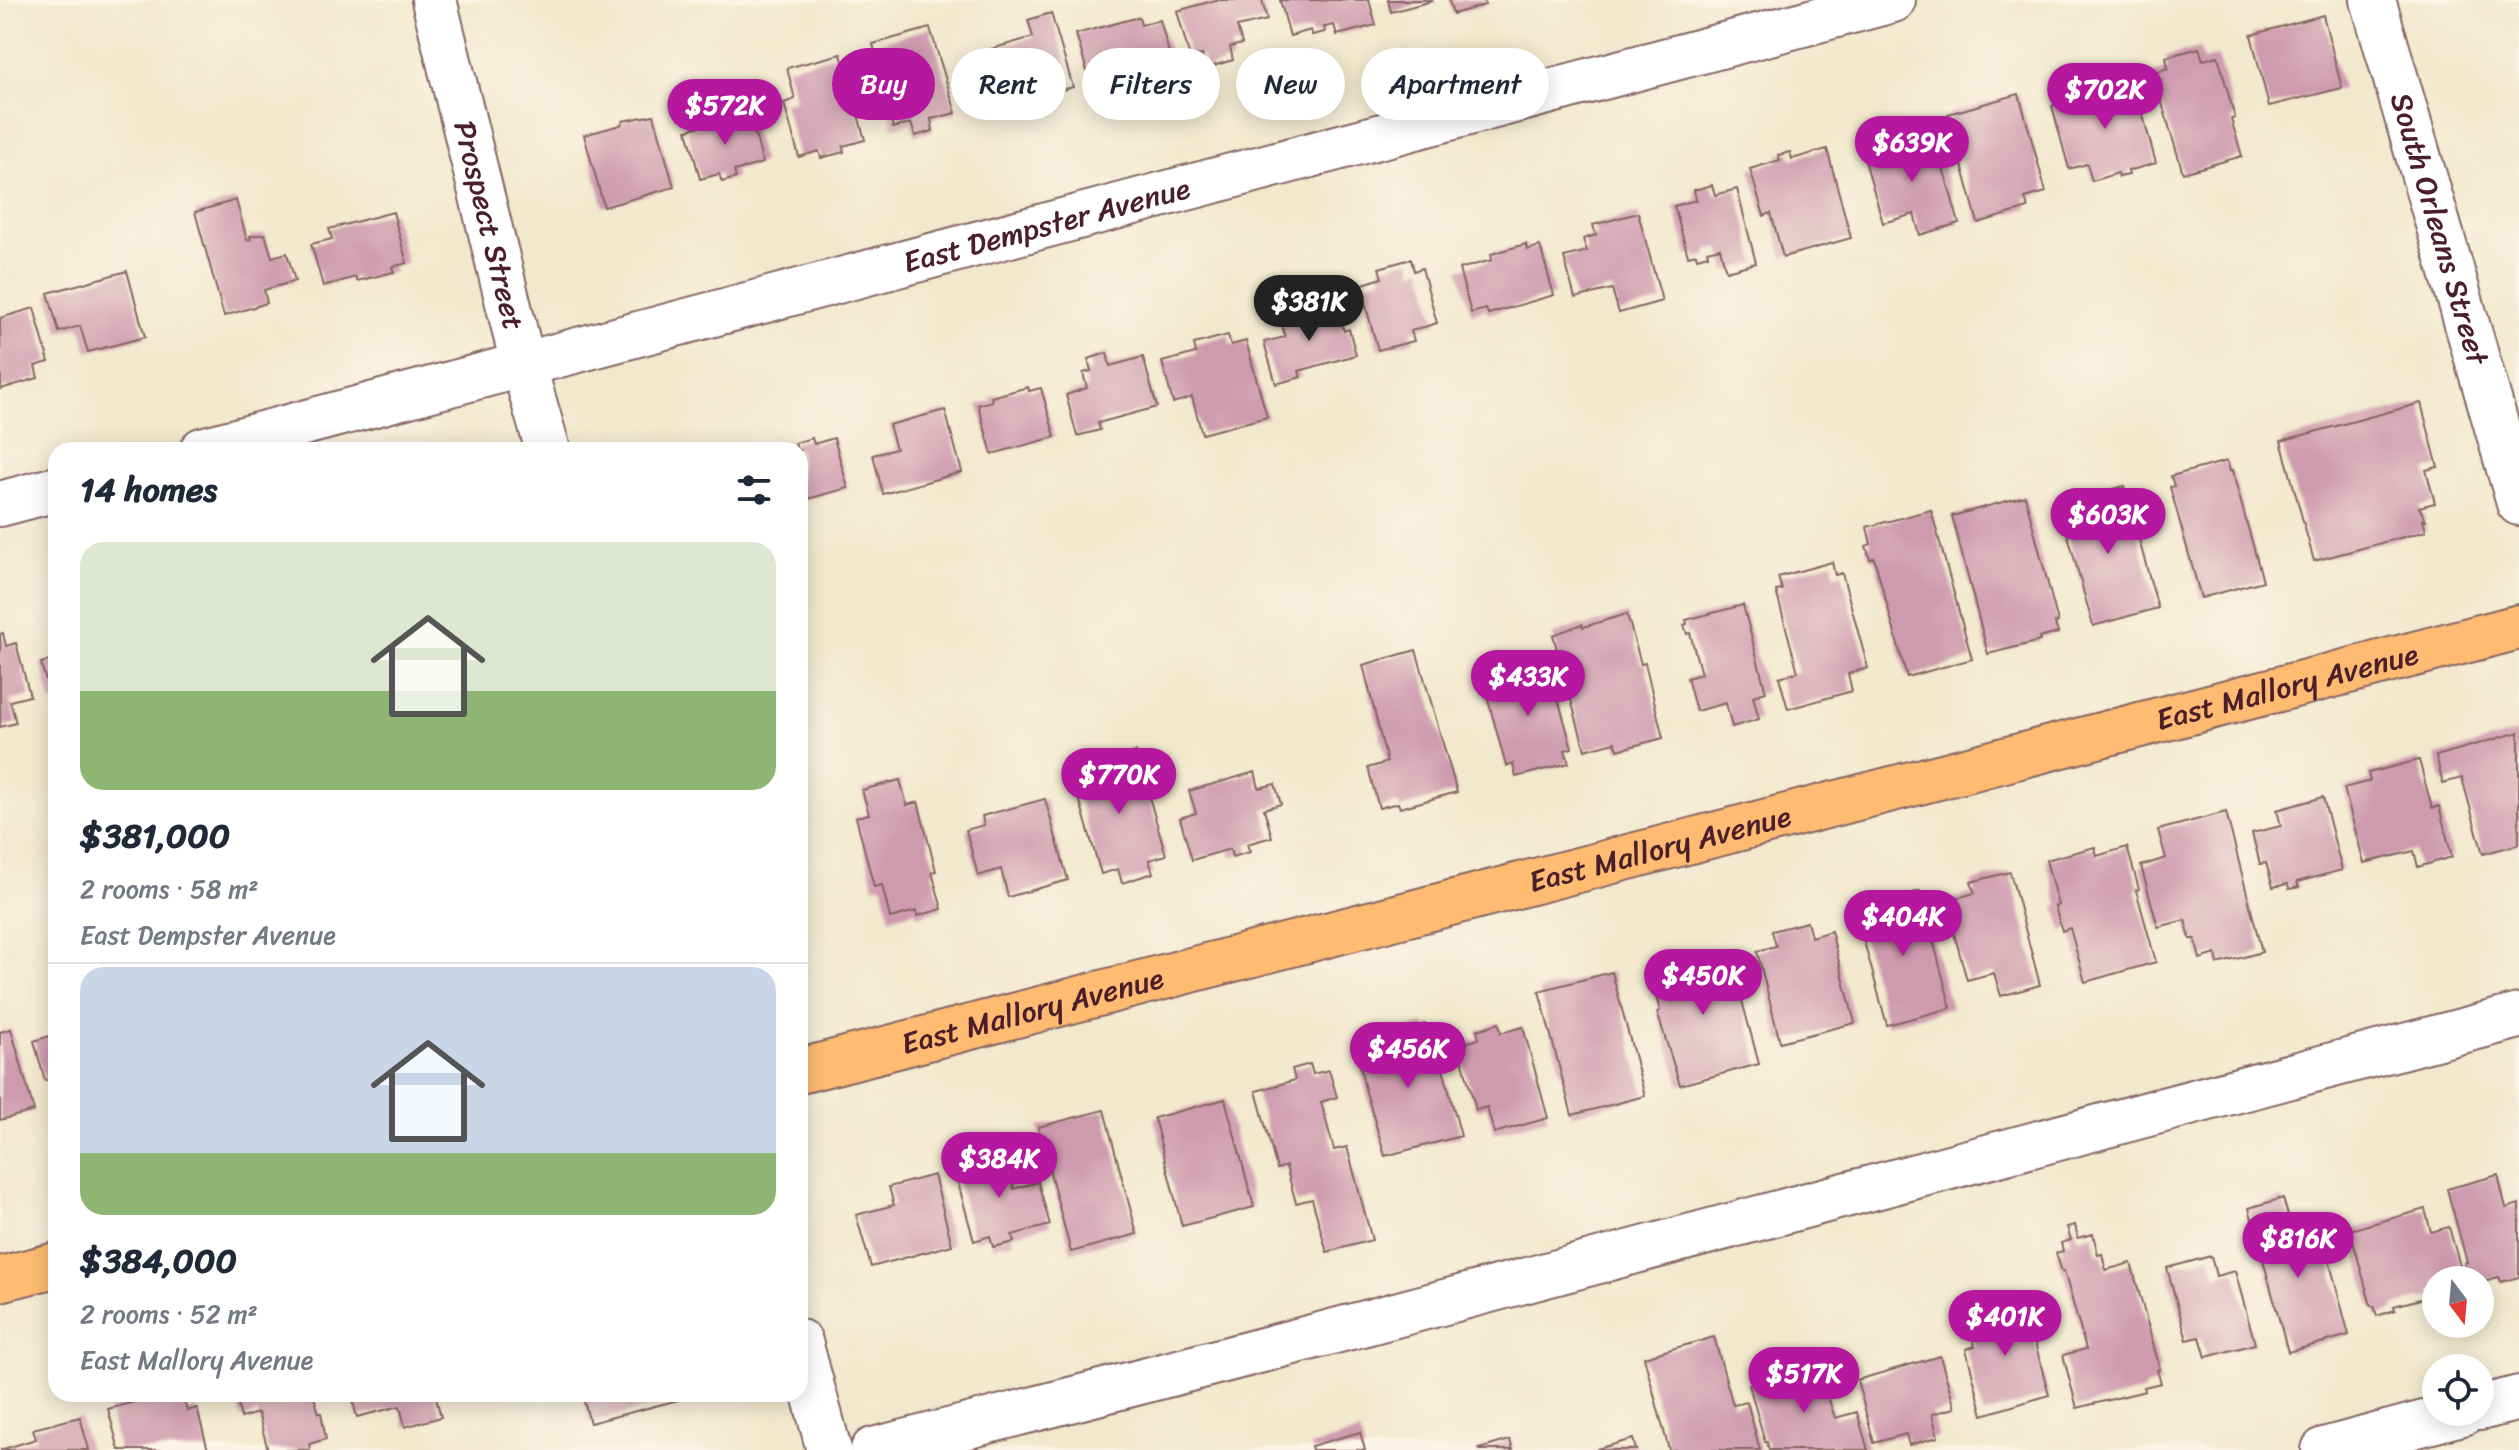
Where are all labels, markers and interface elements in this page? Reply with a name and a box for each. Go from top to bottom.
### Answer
chip: Buy [832,48,935,120]
chip: Rent [951,48,1066,120]
chip: Filters [1082,48,1220,120]
chip: New [1236,48,1345,120]
chip: Apartment [1361,48,1549,120]
pin: $702K [2049,63,2161,131]
text: $702K [2065,66,2145,112]
pin: $572K [669,79,781,147]
text: $572K [685,82,765,128]
street label: South Orleans Street [2374,86,2505,373]
street label: Prospect Street [437,115,541,336]
pin: $639K [1856,116,1968,184]
text: $639K [1873,119,1951,165]
street label: East Dempster Avenue [897,161,1196,289]
pin: $381K [1253,275,1365,343]
text: $381K [1272,278,1346,324]
text: 14 homes [80,460,217,520]
icon: filters [732,468,776,512]
pin: $603K [2052,488,2164,556]
text: $603K [2069,491,2147,537]
icon: home [356,594,500,738]
street label: East Mallory Avenue [2150,627,2424,747]
pin: $433K [1472,650,1584,718]
text: $433K [1489,653,1567,699]
pin: $770K [1063,748,1175,816]
text: $770K [1079,751,1159,797]
street label: East Mallory Avenue [1523,789,1797,909]
text: $381,000 [80,806,230,866]
text: 2 rooms · 58 m² [80,866,258,912]
pin: $404K [1847,890,1959,958]
text: $404K [1862,893,1944,939]
text: East Dempster Avenue [80,912,336,958]
pin: $450K [1647,949,1759,1017]
street label: East Mallory Avenue [895,951,1169,1071]
text: $450K [1662,952,1744,998]
icon: home [356,1019,500,1163]
pin: $456K [1352,1022,1464,1090]
text: $456K [1368,1025,1448,1071]
pin: $384K [943,1132,1055,1200]
text: $384K [959,1135,1039,1181]
pin: $816K [2242,1212,2354,1280]
text: $816K [2261,1215,2335,1261]
text: $384,000 [80,1231,237,1291]
north arrow [2422,1266,2494,1338]
map controls [2422,1266,2494,1426]
pin: $401K [1949,1290,2061,1358]
text: 2 rooms · 52 m² [80,1291,258,1337]
text: $401K [1966,1293,2044,1339]
text: East Mallory Avenue [80,1337,313,1383]
pin: $517K [1748,1347,1860,1415]
text: $517K [1766,1350,1842,1396]
button: locate [2422,1354,2494,1426]

